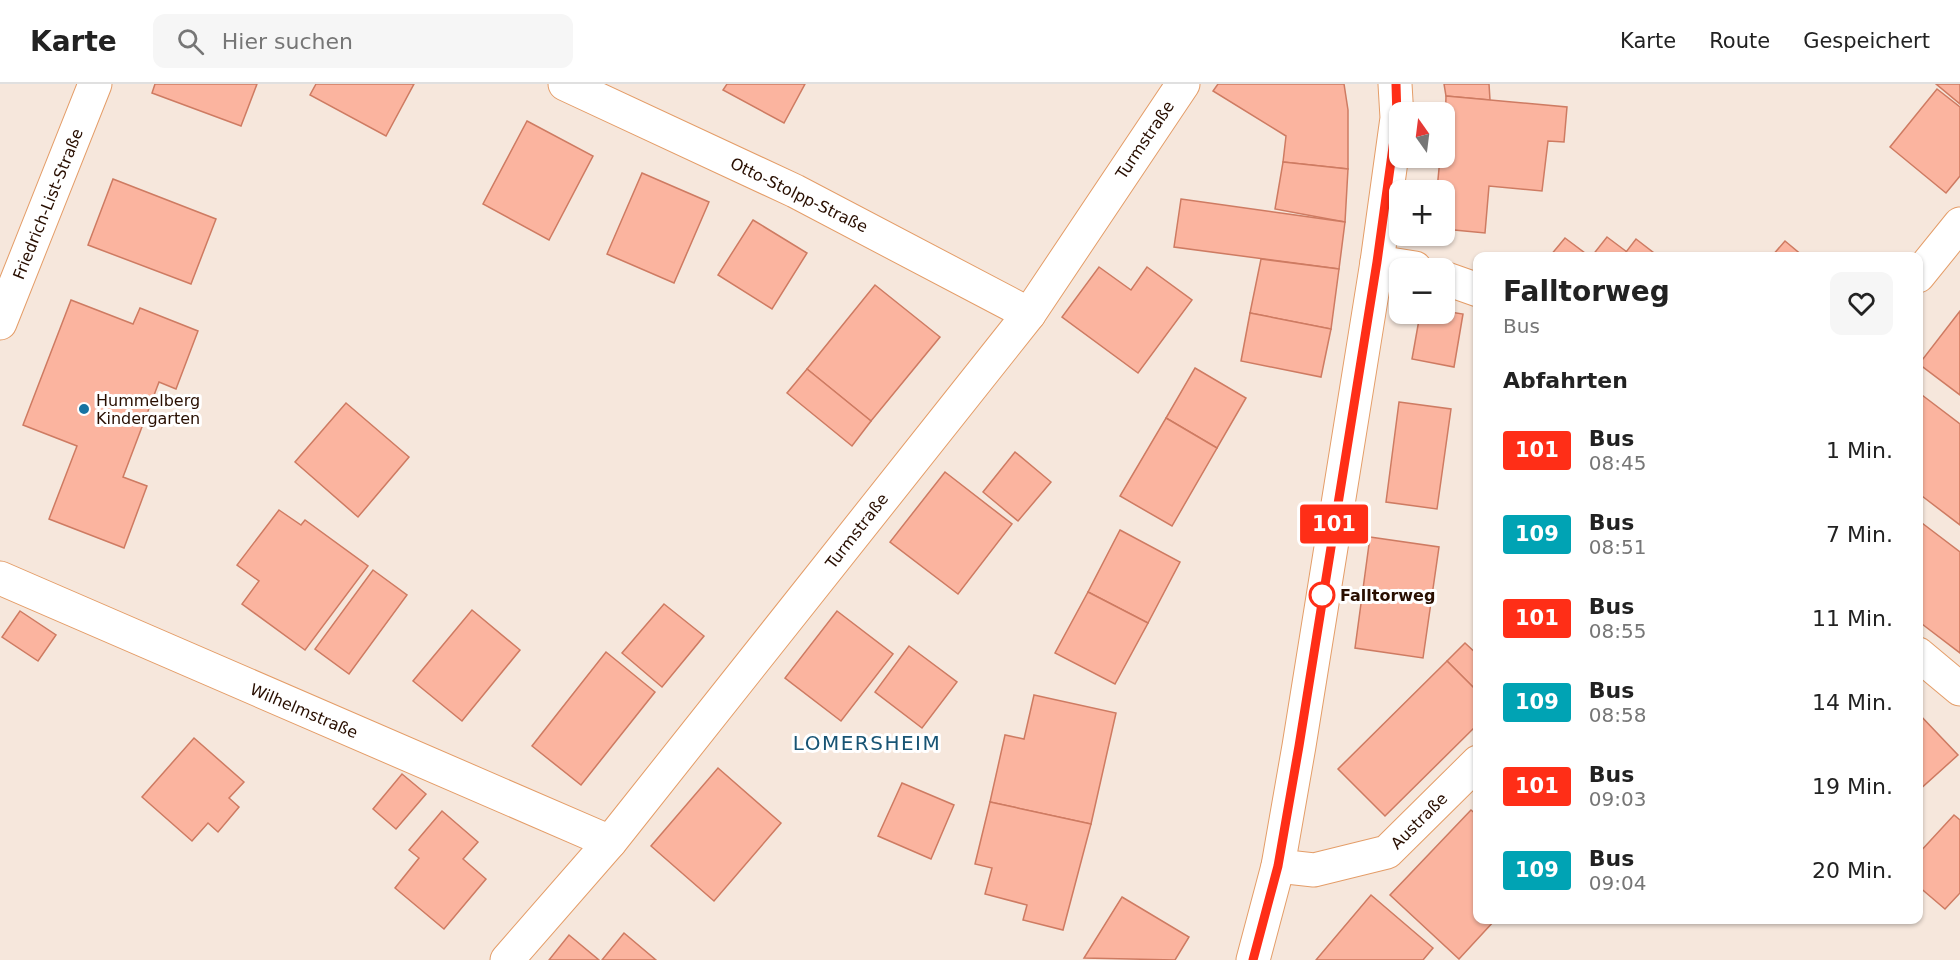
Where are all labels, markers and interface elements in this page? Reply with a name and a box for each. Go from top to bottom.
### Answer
search box [153,14,573,68]
text: Karte [30,25,117,58]
icon: search [174,25,207,58]
text: Hier suchen [222,29,353,54]
text: Karte [1620,29,1676,53]
text: Route [1709,29,1770,53]
text: Gespeichert [1803,29,1930,53]
street label: Turmstraße [1111,97,1178,184]
north arrow [1389,102,1455,168]
map controls [1389,102,1455,324]
street label: Friedrich-List-Straße [9,126,87,282]
street label: Otto-Stolpp-Straße [727,153,871,237]
button: + [1389,180,1455,246]
button: − [1389,258,1455,324]
button: heart [1830,272,1893,335]
text: Falltorweg [1503,275,1670,308]
text: Bus [1503,314,1540,338]
text: Abfahrten [1503,368,1628,393]
place label: Hummelberg Kindergarten [96,391,200,428]
marker: Hummelberg Kindergarten [77,402,91,416]
text: Bus [1589,426,1634,451]
text: 101 [1515,438,1559,462]
text: 1 Min. [1826,438,1893,463]
text: 08:45 [1589,451,1646,475]
street label: Turmstraße [821,490,892,573]
line badge: 101 [1300,504,1368,544]
text: Bus [1589,510,1634,535]
text: 101 [1312,512,1356,536]
text: 109 [1515,522,1559,546]
text: 7 Min. [1826,522,1893,547]
text: 08:51 [1589,535,1646,559]
marker: Falltorweg [1309,582,1335,608]
place label: Falltorweg [1340,586,1435,605]
text: Bus [1589,594,1634,619]
text: 101 [1515,606,1559,630]
text: 11 Min. [1812,606,1893,631]
text: 08:55 [1589,619,1646,643]
text: Bus [1589,678,1634,703]
street label: Wilhelmstraße [247,680,361,742]
text: 109 [1515,690,1559,714]
text: 14 Min. [1812,690,1893,715]
text: 08:58 [1589,703,1646,727]
district label: LOMERSHEIM [793,731,941,755]
text: Bus [1589,762,1634,787]
text: 101 [1515,774,1559,798]
text: 19 Min. [1812,774,1893,799]
text: 09:03 [1589,787,1646,811]
street label: Austraße [1387,789,1451,853]
text: Bus [1589,846,1634,871]
text: 109 [1515,858,1559,882]
text: 20 Min. [1812,858,1893,883]
text: 09:04 [1589,871,1646,895]

